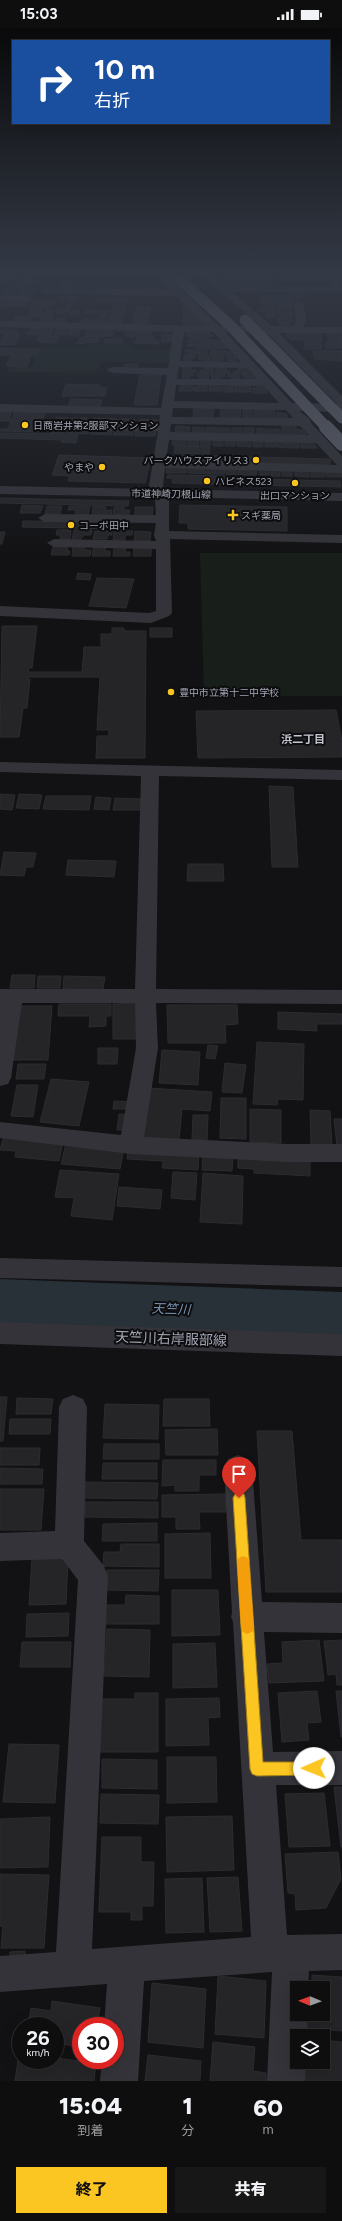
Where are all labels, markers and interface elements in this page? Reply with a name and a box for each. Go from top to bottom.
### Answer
text: 15:03 [20,5,58,23]
text: 10 m [94,52,155,86]
icon: right [28,56,80,108]
text: 右折 [94,90,130,112]
place label: 日商岩井第2服部マンション [33,419,159,432]
marker: 日商岩井第2服部マンション [20,420,30,430]
place label: パークハウスアイリス3 [144,454,248,467]
marker: パークハウスアイリス3 [251,455,261,465]
place label: やまや [64,461,94,474]
marker: やまや [97,462,107,472]
place label: ハピネス523 [215,475,272,488]
marker: ハピネス523 [202,476,212,486]
marker: 出口マンション [290,478,300,488]
street label: 市道神崎刀根山線 [131,487,211,501]
place label: 出口マンション [260,489,330,502]
place label: スギ薬局 [241,509,281,522]
marker: スギ薬局 [228,510,238,520]
place label: コーポ田中 [79,519,129,532]
marker: コーポ田中 [66,520,76,530]
place label: 豊中市立第十二中学校 [179,686,279,699]
marker: 豊中市立第十二中学校 [166,687,176,697]
district label: 浜二丁目 [281,733,325,746]
water label: 天竺川 [151,1301,193,1317]
street label: 天竺川右岸服部線 [115,1329,227,1349]
pin [222,1457,256,1498]
icon: arrive [228,1463,250,1485]
position arrow [293,1747,335,1789]
north arrow [290,1981,330,2021]
map controls [290,1981,330,2069]
speed limit sign: 30 [72,2017,124,2069]
text: 26 [26,2026,50,2050]
button: layers [290,2029,330,2069]
text: km/h [27,2046,49,2059]
text: 15:04 [59,2091,122,2120]
text: 1 [183,2091,193,2120]
text: 60 [253,2093,283,2122]
text: m [263,2122,274,2137]
text: 到着 [78,2123,104,2138]
text: 分 [181,2123,194,2138]
button: 終了 [16,2167,167,2213]
button: 共有 [175,2167,326,2213]

